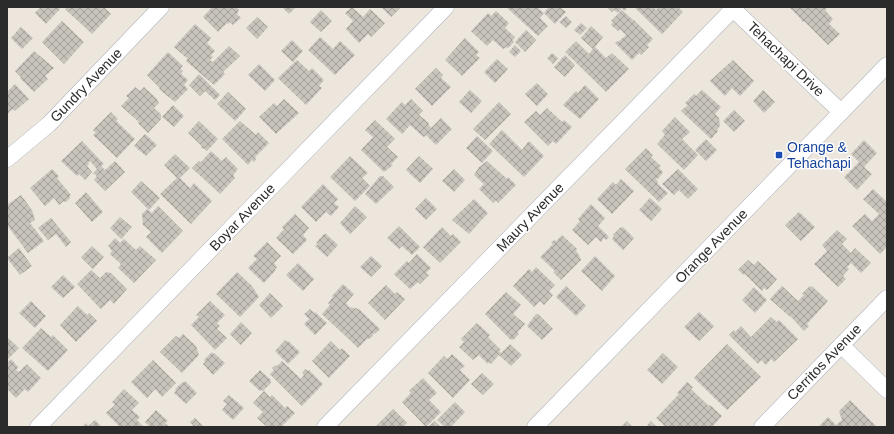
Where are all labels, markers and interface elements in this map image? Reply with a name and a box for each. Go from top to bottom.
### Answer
street label: Tehachapi Drive [744,18,828,100]
street label: Gundry Avenue [47,45,125,125]
place label: Orange & Tehachapi [787,139,851,171]
marker: Orange & Tehachapi [774,150,784,160]
street label: Maury Avenue [493,179,567,255]
street label: Boyar Avenue [206,180,278,254]
street label: Orange Avenue [672,205,751,286]
street label: Cerritos Avenue [784,321,864,403]

